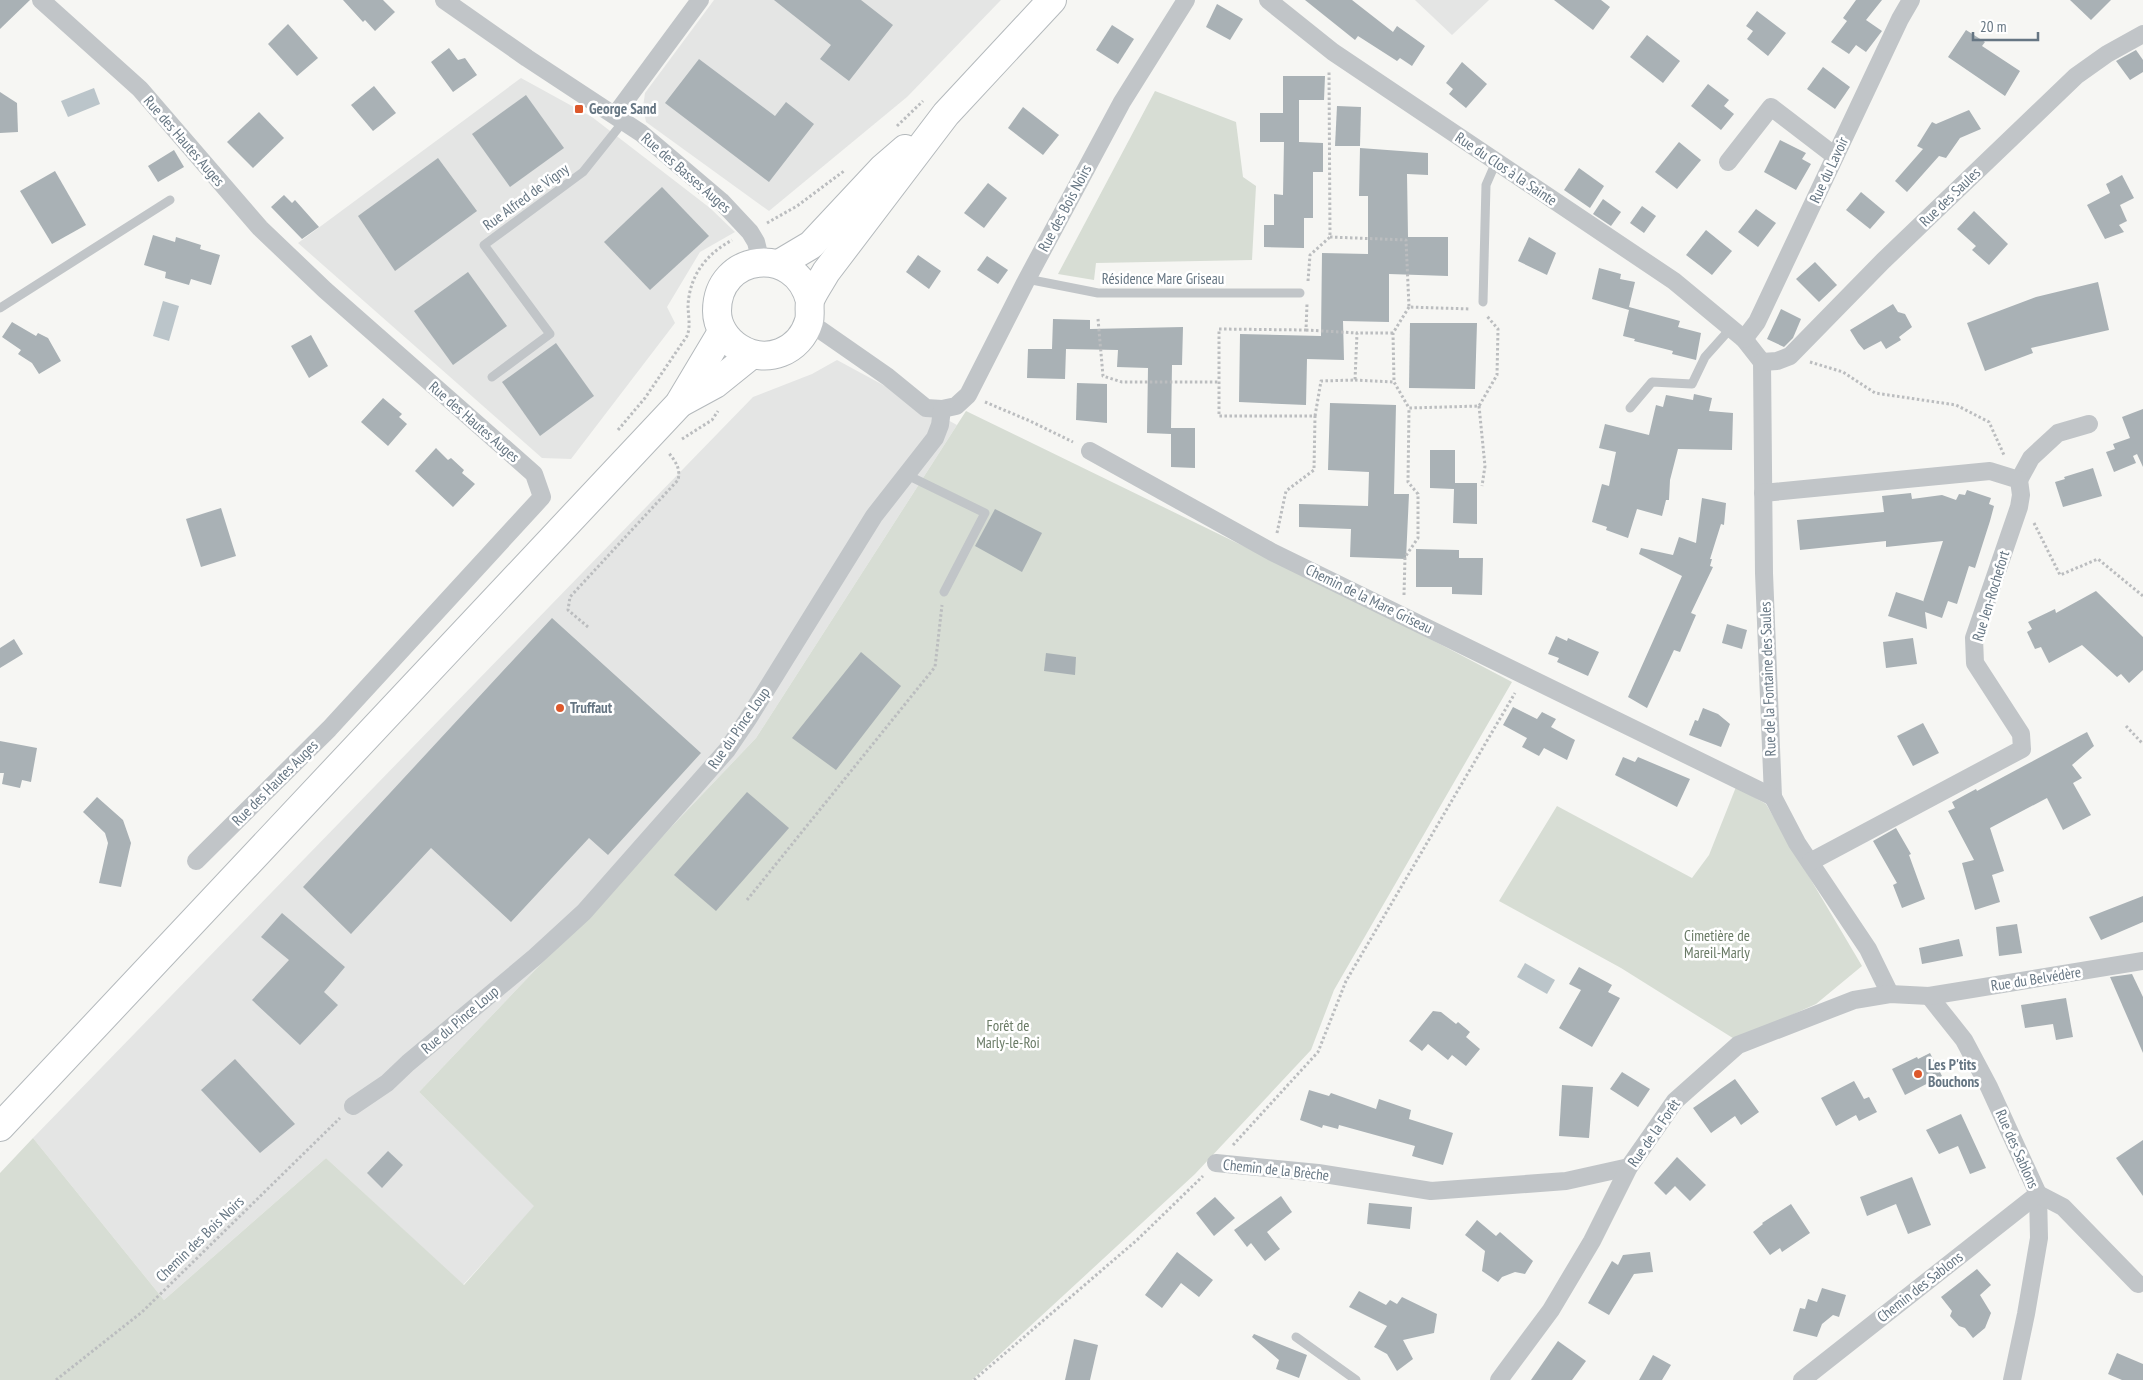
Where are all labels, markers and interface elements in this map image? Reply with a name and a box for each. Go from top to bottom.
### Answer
scale bar [1973,10,2038,42]
text: 20 m [1980,17,2006,36]
street label: Rue des Hautes Auges [140,91,229,190]
place label: George Sand [589,99,657,118]
marker: George Sand [573,103,585,115]
street label: Rue du Clos à la Sainte [1452,128,1561,210]
street label: Rue des Basses Auges [638,129,735,217]
street label: Rue du Lavoir [1805,133,1853,206]
street label: Rue Alfred de Vigny [479,159,573,234]
street label: Rue des Bois Noirs [1034,161,1095,255]
street label: Rue des Saules [1915,163,1984,230]
street label: Résidence Mare Griseau [1102,269,1224,288]
street label: Rue des Hautes Auges [425,377,524,466]
street label: Rue Jen-Rochefort [1968,548,2013,644]
street label: Chemin de la Mare Griseau [1303,560,1436,637]
street label: Rue de la Fontaine des Saules [1755,601,1780,757]
street label: Rue du Pince Loup [703,683,774,772]
place label: Truffaut [570,698,613,717]
marker: Truffaut [554,702,566,714]
street label: Rue des Hautes Auges [228,736,322,830]
park label: Cimetière de Mareil-Marly [1684,926,1750,962]
street label: Rue du Belvédère [1989,962,2082,995]
street label: Rue du Pince Loup [417,982,502,1058]
park label: Forêt de Marly-le-Roi [976,1016,1040,1052]
place label: Les P'tits Bouchons [1928,1055,1979,1091]
marker: Les P'tits Bouchons [1912,1068,1924,1080]
street label: Rue de la Forêt [1623,1095,1684,1170]
street label: Rue des Sablons [1992,1106,2043,1191]
street label: Chemin de la Brèche [1222,1154,1330,1185]
street label: Chemin des Bois Noirs [152,1192,248,1286]
street label: Chemin des Sablons [1873,1247,1966,1326]

